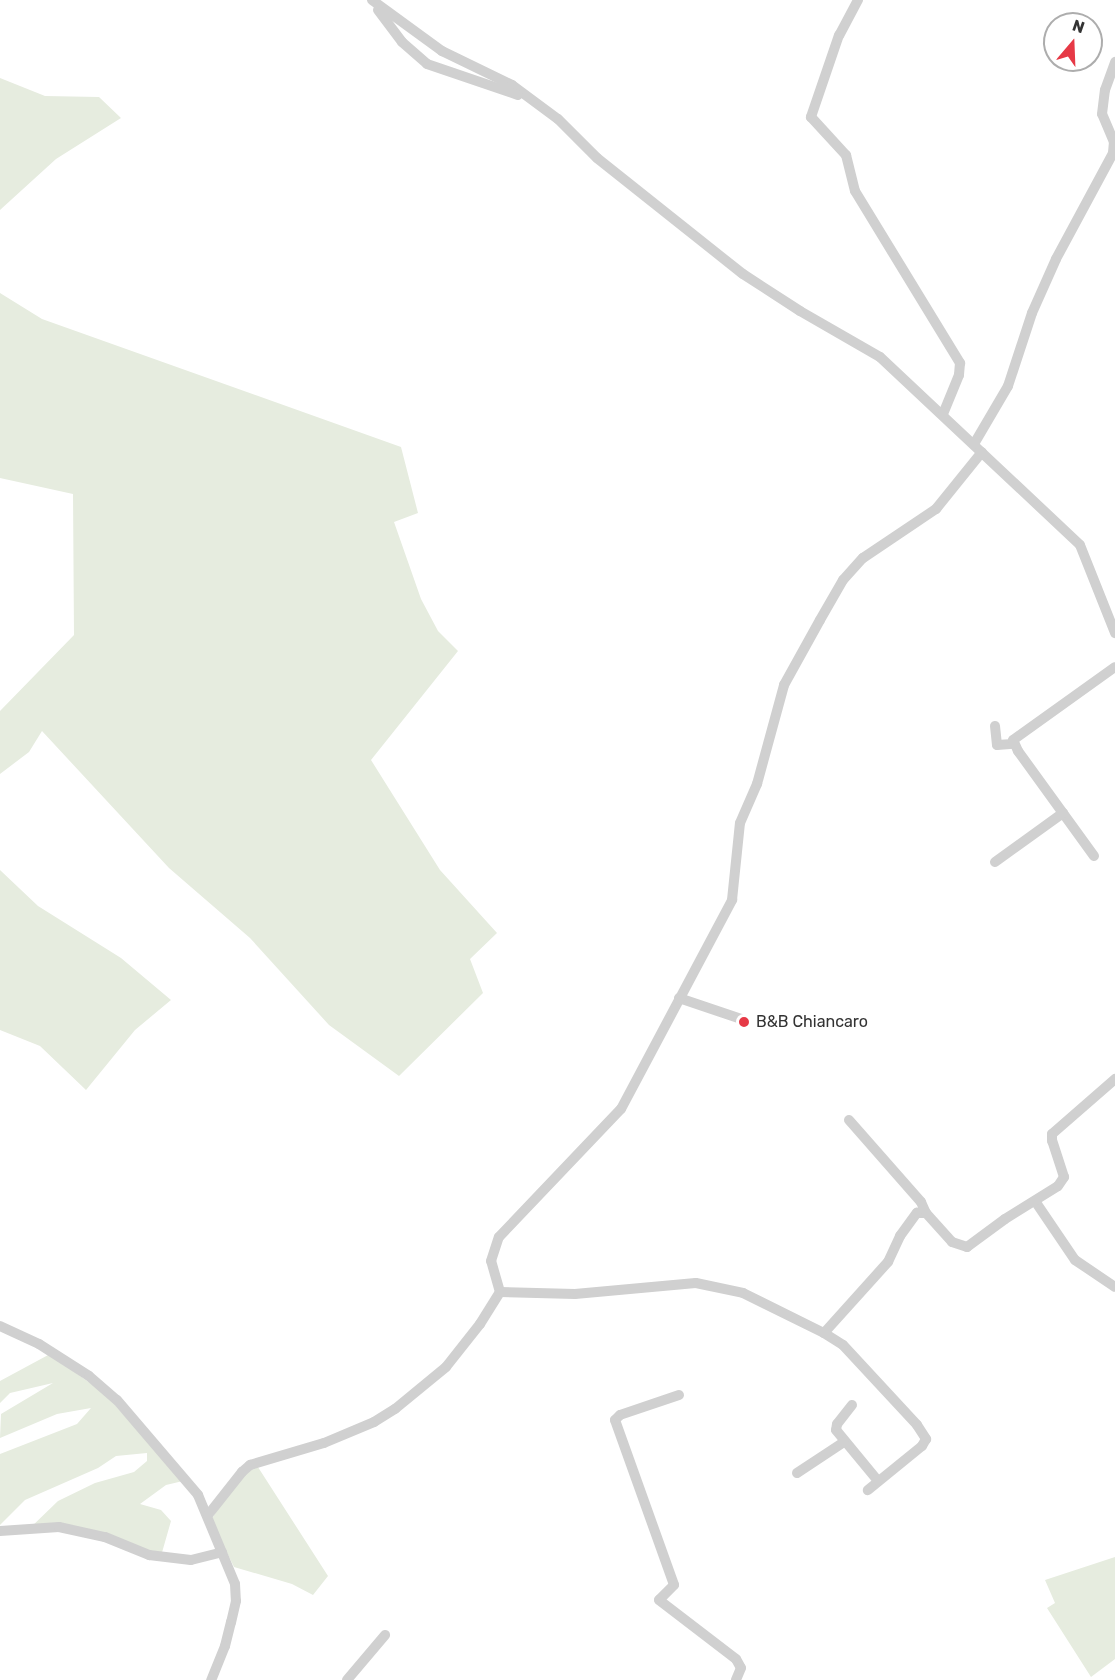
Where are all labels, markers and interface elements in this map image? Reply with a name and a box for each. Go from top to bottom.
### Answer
north arrow [1043,12,1103,72]
text: N [1070,16,1087,37]
place label: B&B Chiancaro [756,1012,868,1032]
marker: B&B Chiancaro [737,1015,751,1029]

